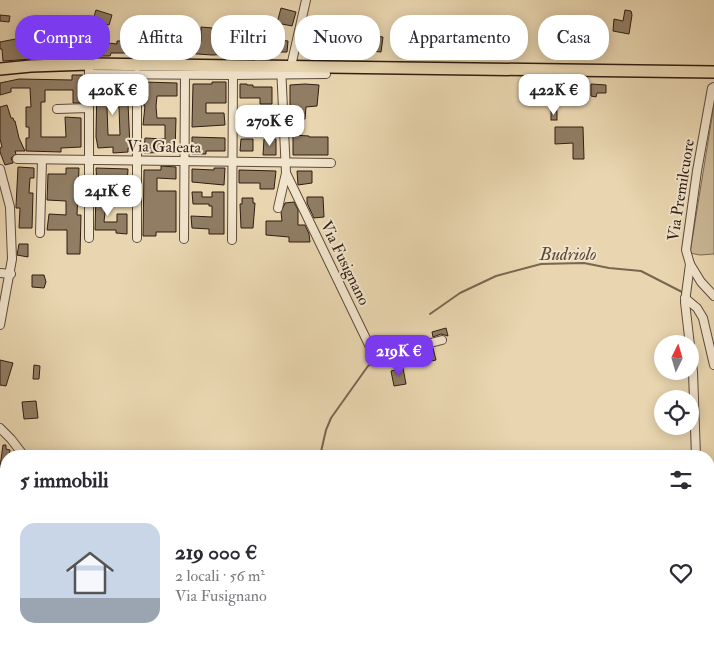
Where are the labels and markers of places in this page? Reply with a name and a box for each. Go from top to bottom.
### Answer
pin: 420K € [72,74,154,116]
pin: 422K € [513,74,595,116]
pin: 270K € [229,104,311,147]
pin: 241K € [67,174,149,217]
pin: 219K € [358,334,440,377]

